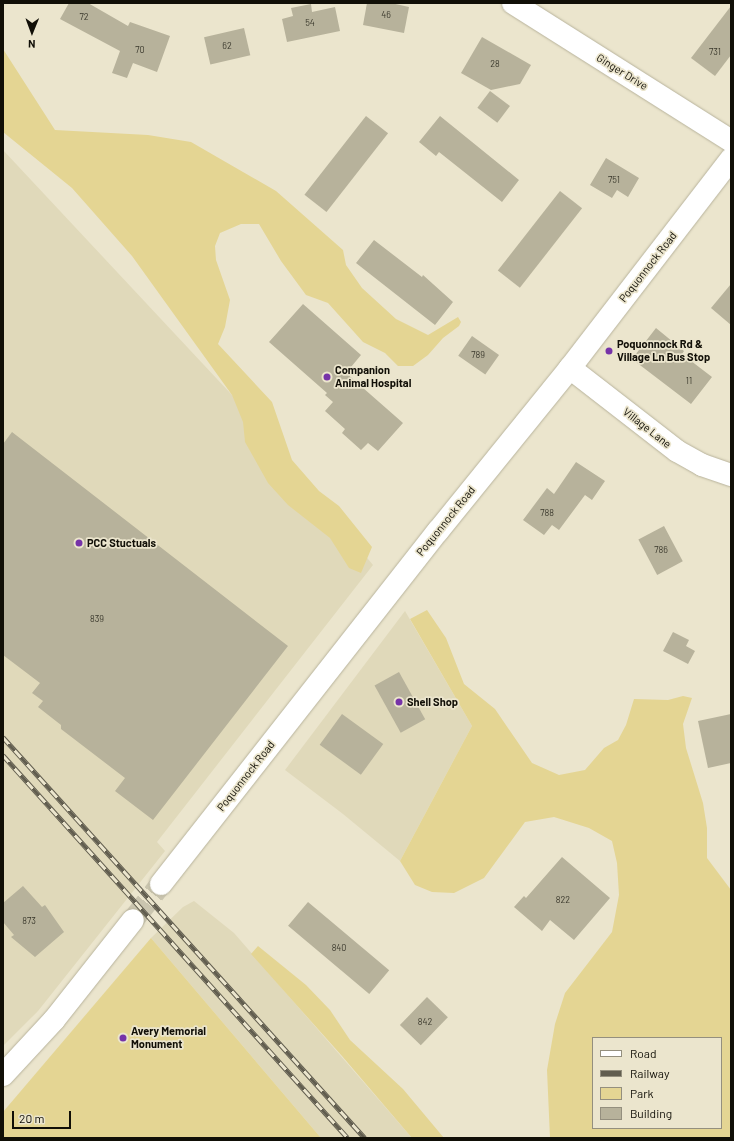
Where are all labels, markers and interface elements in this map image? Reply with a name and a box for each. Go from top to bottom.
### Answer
house number: 46 [381,10,391,20]
north arrow [12,12,52,52]
house number: 72 [79,12,89,22]
house number: 54 [305,18,315,28]
text: N [28,38,36,51]
house number: 62 [222,41,232,51]
house number: 70 [135,45,145,55]
house number: 731 [709,47,721,57]
street label: Ginger Drive [594,51,650,93]
house number: 28 [490,59,500,69]
house number: 751 [608,175,620,185]
street label: Poquonnock Road [616,229,680,305]
place label: Poquonnock Rd & Village Ln Bus Stop [617,338,710,364]
marker: Poquonnock Rd & Village Ln Bus Stop [604,346,614,356]
house number: 789 [471,350,485,360]
place label: Companion Animal Hospital [335,364,411,390]
marker: Companion Animal Hospital [322,372,332,382]
house number: 11 [686,376,692,386]
street label: Village Lane [620,405,674,451]
street label: Poquonnock Road [414,484,478,558]
house number: 788 [540,508,554,518]
place label: PCC Stuctuals [87,536,156,550]
marker: PCC Stuctuals [74,538,84,548]
house number: 786 [654,545,668,555]
house number: 839 [90,614,104,624]
place label: Shell Shop [407,695,458,709]
marker: Shell Shop [394,697,404,707]
street label: Poquonnock Road [214,738,278,814]
house number: 822 [556,895,570,905]
house number: 873 [22,916,36,926]
house number: 840 [332,943,346,953]
house number: 842 [418,1017,432,1027]
place label: Avery Memorial Monument [131,1025,206,1051]
marker: Avery Memorial Monument [118,1033,128,1043]
legend [592,1037,722,1129]
text: Road [630,1046,657,1060]
text: Railway [630,1066,669,1080]
text: Park [630,1086,654,1100]
scale bar [14,1103,73,1129]
text: Building [630,1106,672,1120]
text: 20 m [19,1111,45,1125]

